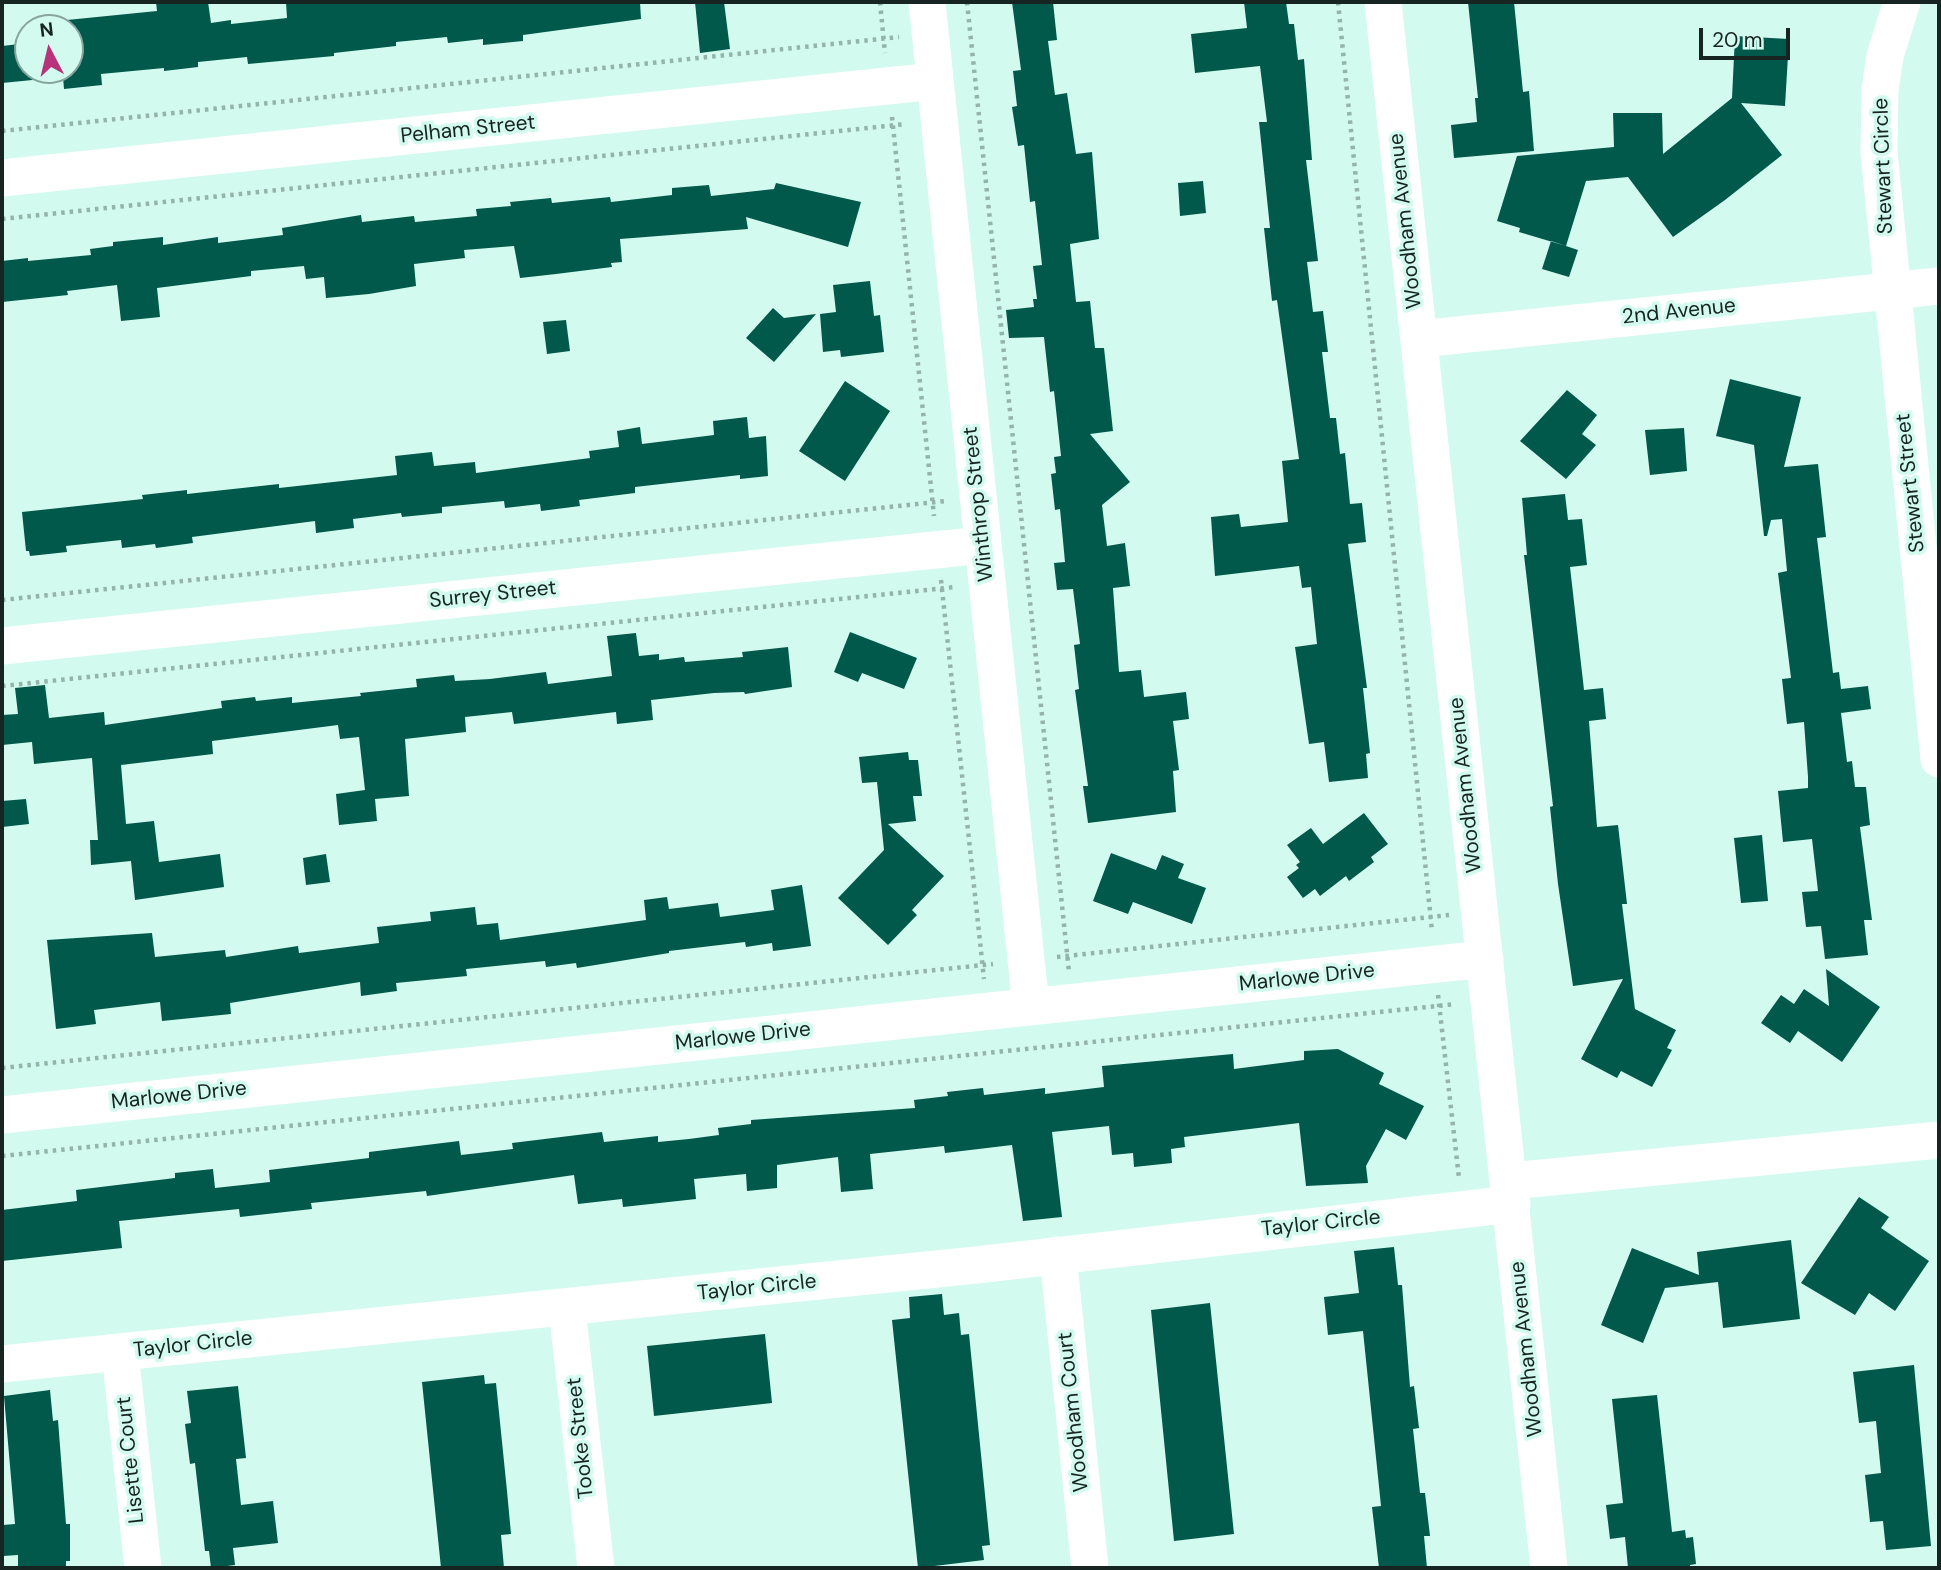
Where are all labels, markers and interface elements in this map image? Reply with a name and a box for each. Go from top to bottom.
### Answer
north arrow [14,14,84,84]
scale bar [1703,14,1794,58]
text: N [38,16,55,43]
text: 20 m [1712,26,1763,54]
street label: Stewart Circle [1869,97,1899,235]
street label: Pelham Street [399,110,537,150]
street label: Woodham Avenue [1384,132,1428,310]
street label: 2nd Avenue [1621,293,1737,331]
street label: Stewart Street [1891,412,1931,554]
street label: Winthrop Street [958,425,1000,583]
street label: Surrey Street [428,576,558,614]
street label: Woodham Avenue [1444,696,1488,874]
street label: Marlowe Drive [1238,958,1376,998]
street label: Marlowe Drive [674,1017,812,1057]
street label: Marlowe Drive [110,1076,248,1116]
street label: Taylor Circle [1260,1205,1382,1243]
street label: Woodham Avenue [1505,1260,1549,1438]
street label: Taylor Circle [696,1269,818,1307]
street label: Taylor Circle [132,1326,254,1364]
street label: Woodham Court [1053,1331,1095,1493]
street label: Tooke Street [562,1376,600,1500]
street label: Lisette Court [112,1395,150,1525]

